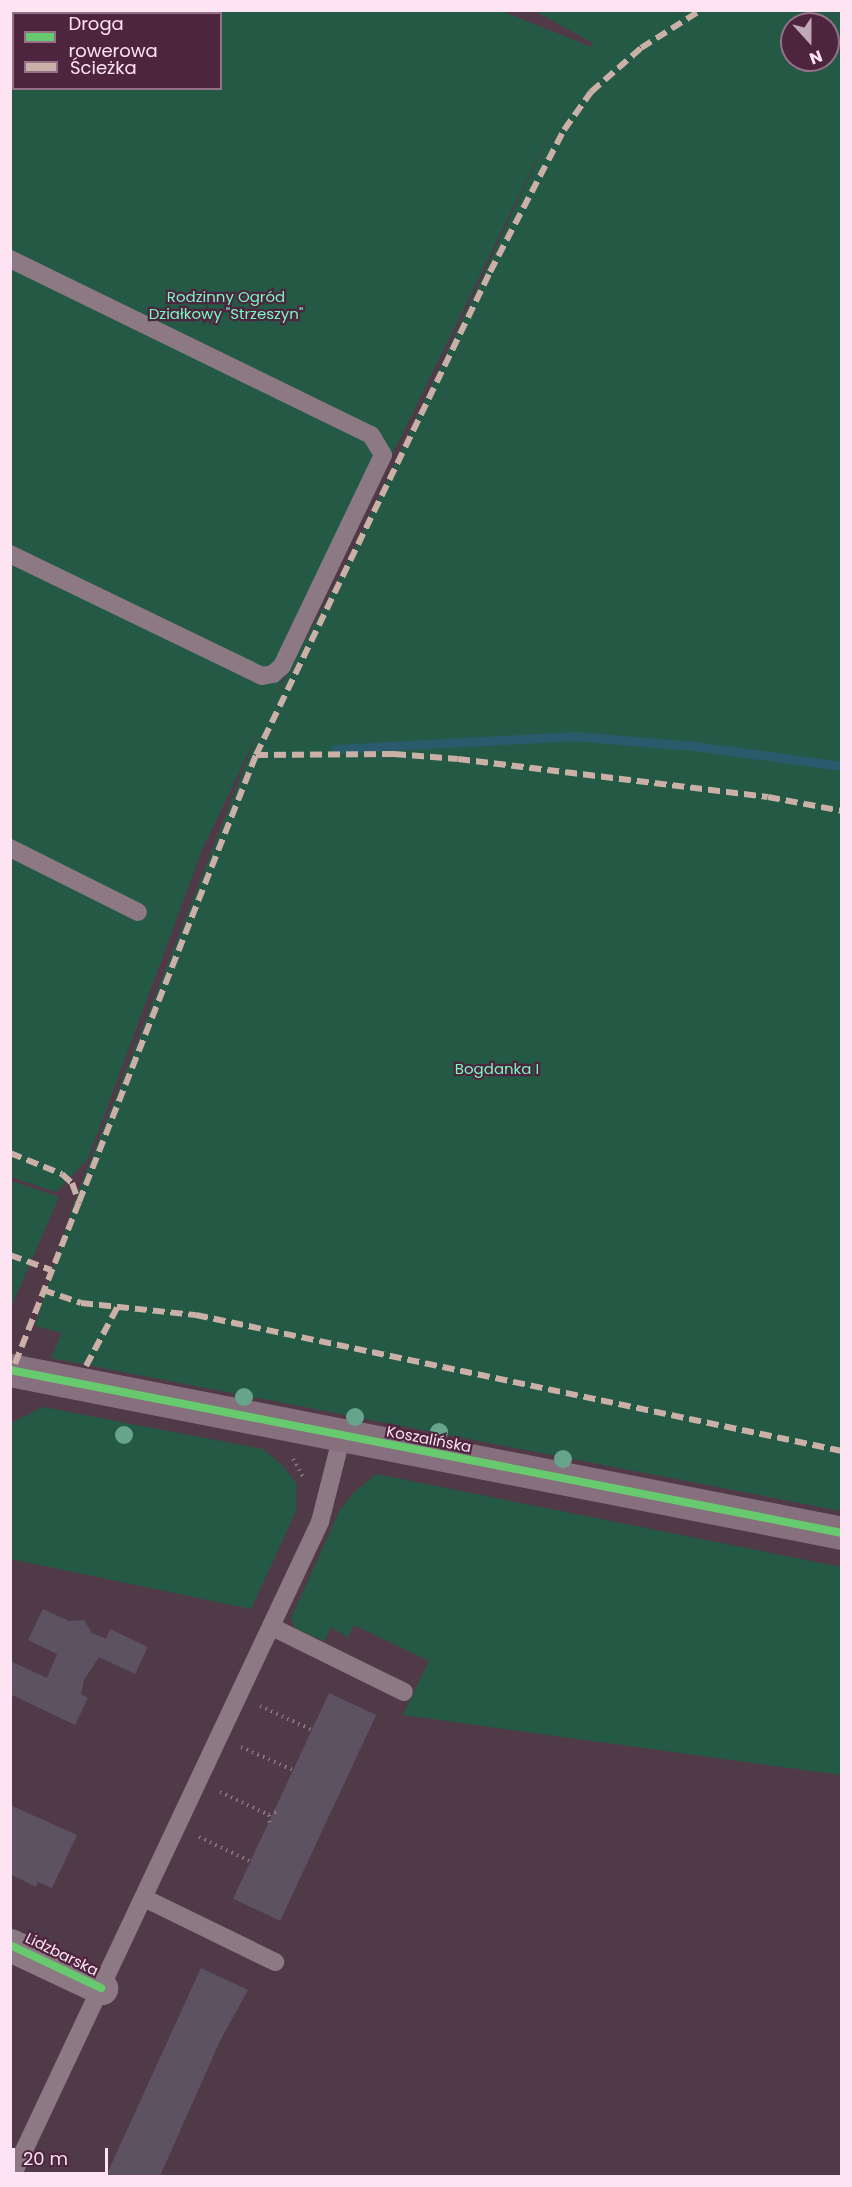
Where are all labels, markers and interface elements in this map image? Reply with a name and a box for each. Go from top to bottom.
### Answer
text: Droga rowerowa [68,11,158,63]
legend [12,12,222,90]
north arrow [780,12,840,72]
text: N [806,45,826,70]
text: Ścieżka [70,55,137,80]
park label: Rodzinny Ogród Działkowy "Strzeszyn" [149,287,303,322]
park label: Bogdanka I [455,1060,539,1078]
street label: Koszalińska [385,1422,473,1456]
street label: Lidzbarska [23,1929,101,1979]
scale bar [15,2136,111,2174]
text: 20 m [23,2146,68,2171]

